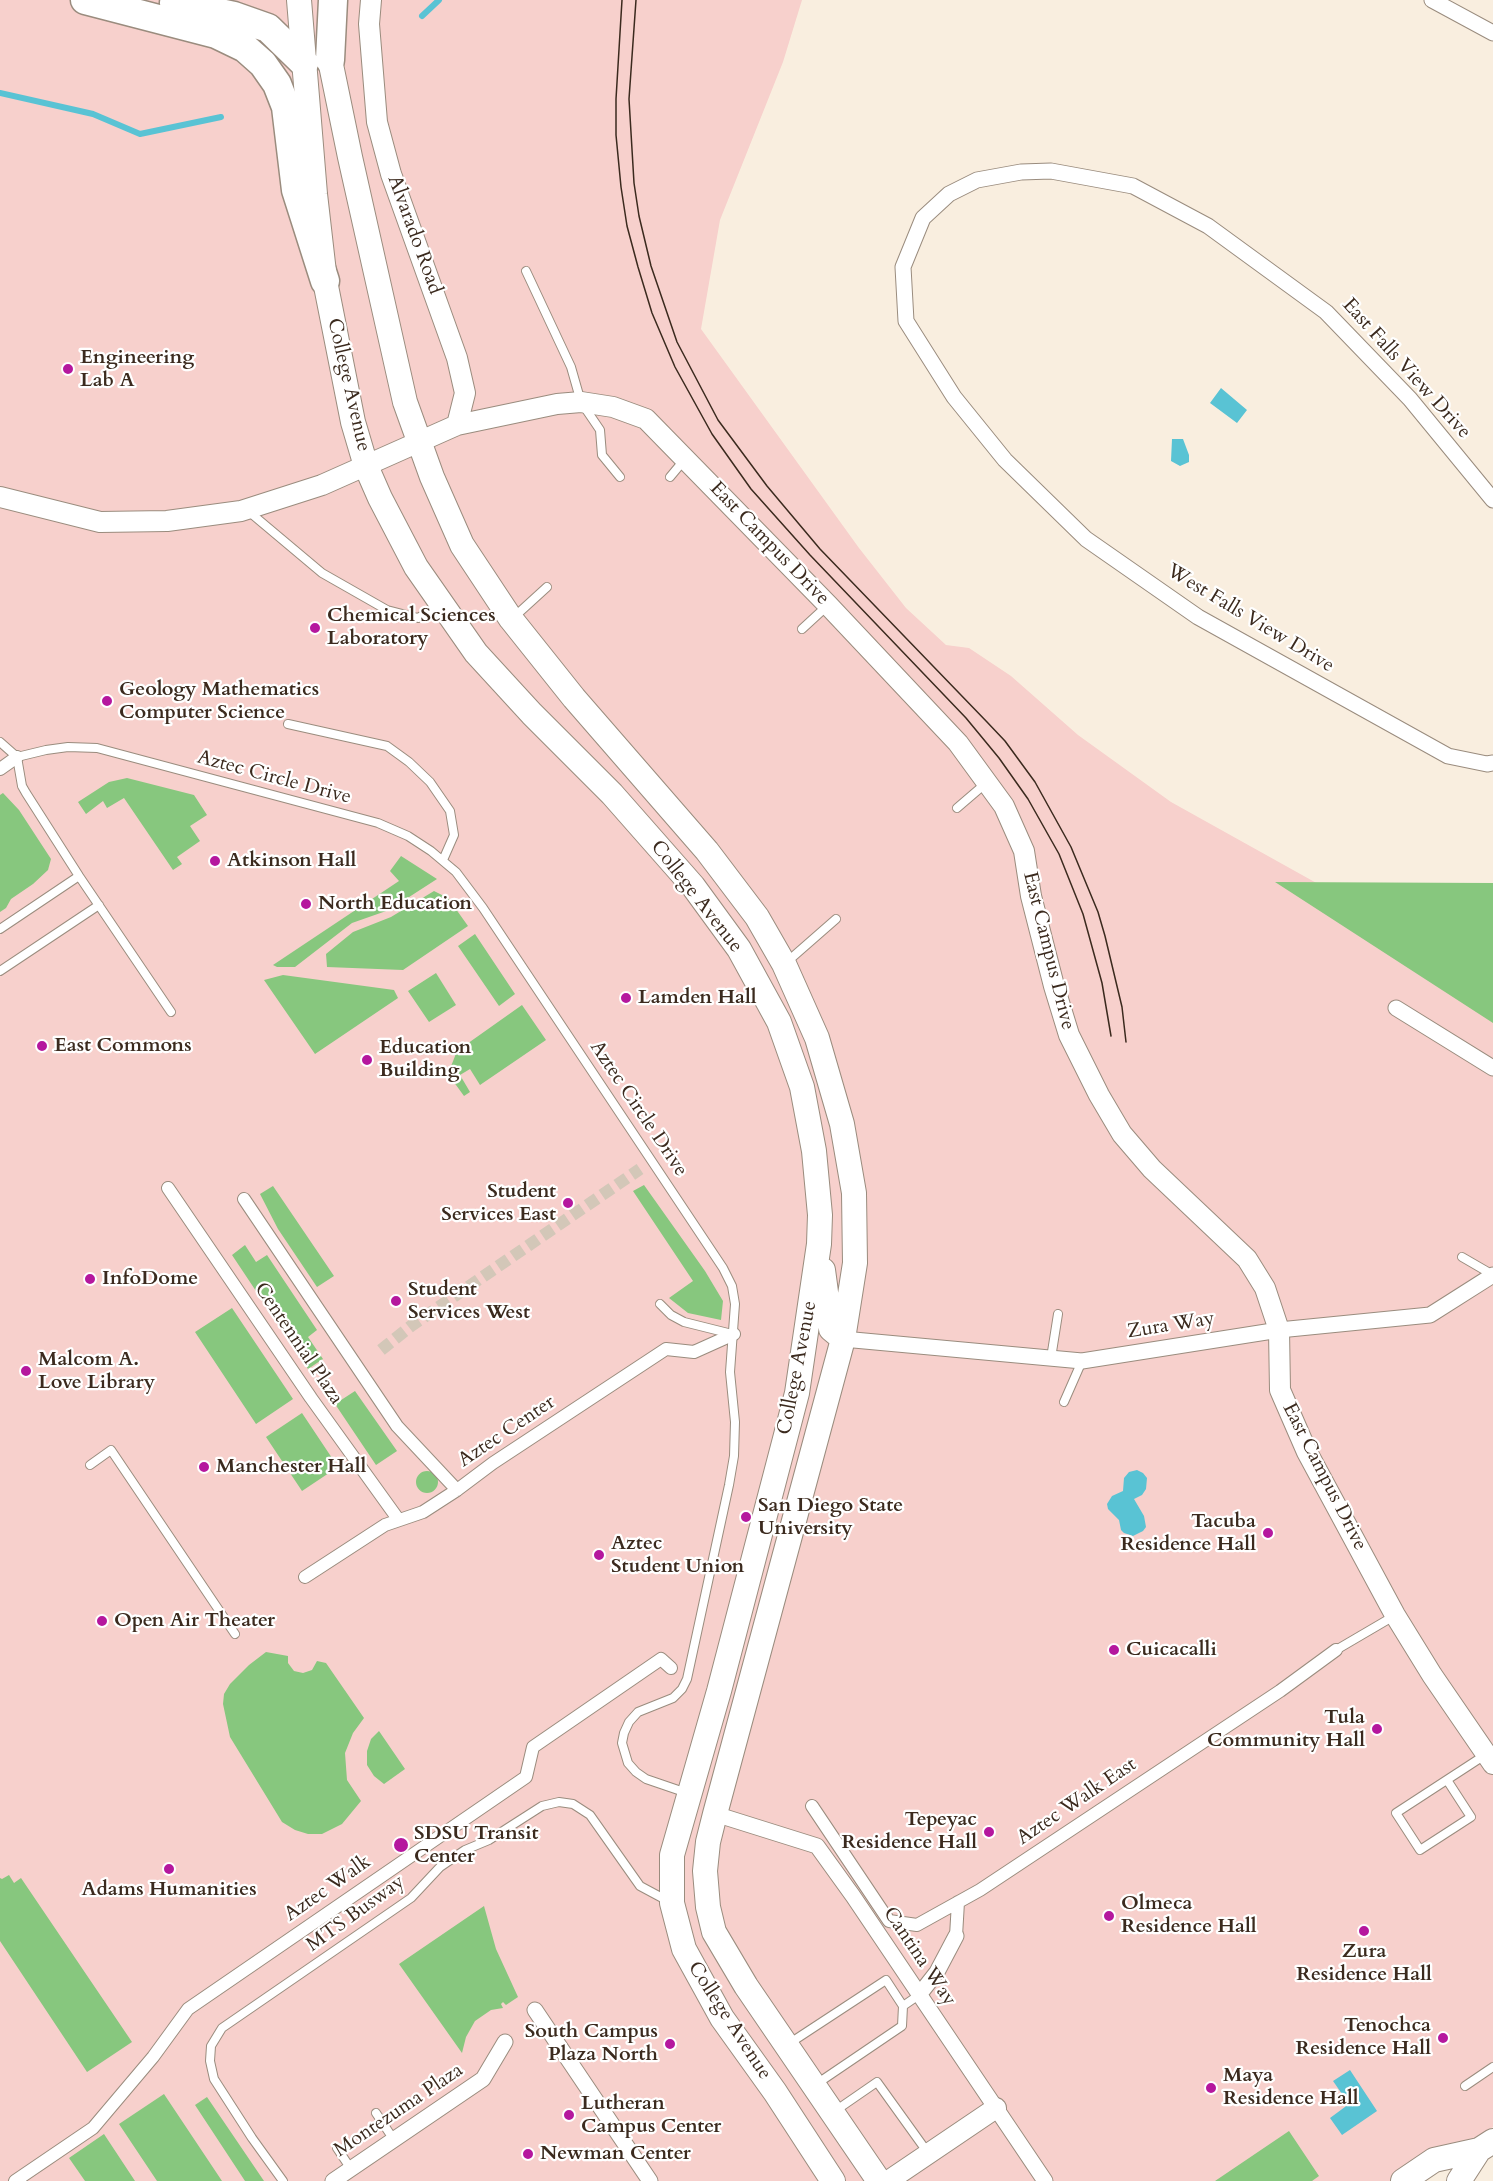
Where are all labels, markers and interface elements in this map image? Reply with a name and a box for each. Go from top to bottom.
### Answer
street label: Alvarado Road [381,172,447,298]
street label: East Falls View Drive [1337,294,1475,444]
street label: College Avenue [321,316,375,454]
place label: Engineering Lab A [80,346,194,393]
marker: Engineering Lab A [61,362,75,376]
street label: East Campus Drive [704,477,834,611]
street label: West Falls View Drive [1162,560,1338,678]
place label: Chemical Sciences Laboratory [327,604,496,651]
marker: Chemical Sciences Laboratory [308,621,322,635]
place label: Geology Mathematics Computer Science [119,678,319,725]
marker: Geology Mathematics Computer Science [100,694,114,708]
street label: Aztec Circle Drive [194,746,354,810]
street label: College Avenue [645,836,747,958]
place label: Atkinson Hall [227,849,356,873]
marker: Atkinson Hall [208,854,222,868]
street label: East Campus Drive [1017,869,1079,1033]
place label: North Education [318,892,472,916]
marker: North Education [299,897,313,911]
place label: Lamden Hall [638,986,757,1010]
marker: Lamden Hall [619,991,633,1005]
place label: East Commons [54,1034,192,1058]
place label: Education Building [379,1036,471,1083]
street label: Aztec Circle Drive [584,1037,692,1181]
marker: East Commons [35,1039,49,1053]
marker: Education Building [360,1053,374,1067]
place label: Student Services East [441,1180,556,1227]
marker: Student Services East [561,1196,575,1210]
place label: InfoDome [102,1267,198,1291]
marker: InfoDome [83,1272,97,1286]
place label: Student Services West [408,1278,530,1325]
street label: Centennial Plaza [248,1279,348,1409]
marker: Student Services West [389,1294,403,1308]
street label: College Avenue [773,1299,823,1437]
street label: Zura Way [1126,1307,1216,1345]
place label: Malcom A. Love Library [38,1348,155,1395]
marker: Malcom A. Love Library [19,1364,33,1378]
street label: Aztec Center [454,1391,560,1473]
street label: East Campus Drive [1276,1399,1372,1555]
place label: Manchester Hall [216,1455,366,1479]
marker: Manchester Hall [197,1460,211,1474]
place label: San Diego State University [758,1494,903,1541]
marker: San Diego State University [739,1510,753,1524]
place label: Tacuba Residence Hall [1120,1510,1256,1557]
marker: Tacuba Residence Hall [1261,1526,1275,1540]
place label: Aztec Student Union [611,1532,744,1579]
marker: Aztec Student Union [592,1548,606,1562]
place label: Open Air Theater [114,1609,275,1633]
marker: Open Air Theater [95,1614,109,1628]
place label: Cuicacalli [1126,1638,1217,1662]
marker: Cuicacalli [1107,1643,1121,1657]
place label: Tula Community Hall [1207,1706,1365,1753]
marker: Tula Community Hall [1370,1722,1384,1736]
street label: Aztec Walk East [1013,1753,1141,1851]
place label: Tepeyac Residence Hall [841,1808,977,1855]
place label: SDSU Transit Center [414,1822,539,1869]
marker: Tepeyac Residence Hall [982,1825,996,1839]
marker: SDSU Transit Center [392,1836,410,1854]
street label: Aztec Walk [280,1851,376,1927]
marker: Adams Humanities [162,1862,176,1876]
street label: MTS Busway [302,1870,410,1958]
place label: Adams Humanities [81,1878,257,1902]
place label: Olmeca Residence Hall [1121,1892,1257,1939]
street label: Cantina Way [877,1903,961,2011]
marker: Olmeca Residence Hall [1102,1909,1116,1923]
marker: Zura Residence Hall [1357,1924,1371,1938]
place label: Zura Residence Hall [1296,1940,1432,1987]
street label: College Avenue [682,1957,776,2085]
place label: Tenochca Residence Hall [1295,2014,1431,2061]
place label: South Campus Plaza North [525,2020,658,2067]
marker: Tenochca Residence Hall [1436,2031,1450,2045]
marker: South Campus Plaza North [663,2037,677,2051]
street label: Montezuma Plaza [330,2059,468,2163]
place label: Maya Residence Hall [1223,2064,1359,2111]
marker: Maya Residence Hall [1204,2081,1218,2095]
place label: Lutheran Campus Center [581,2092,721,2139]
marker: Lutheran Campus Center [562,2108,576,2122]
place label: Newman Center [540,2142,691,2166]
marker: Newman Center [521,2147,535,2161]

